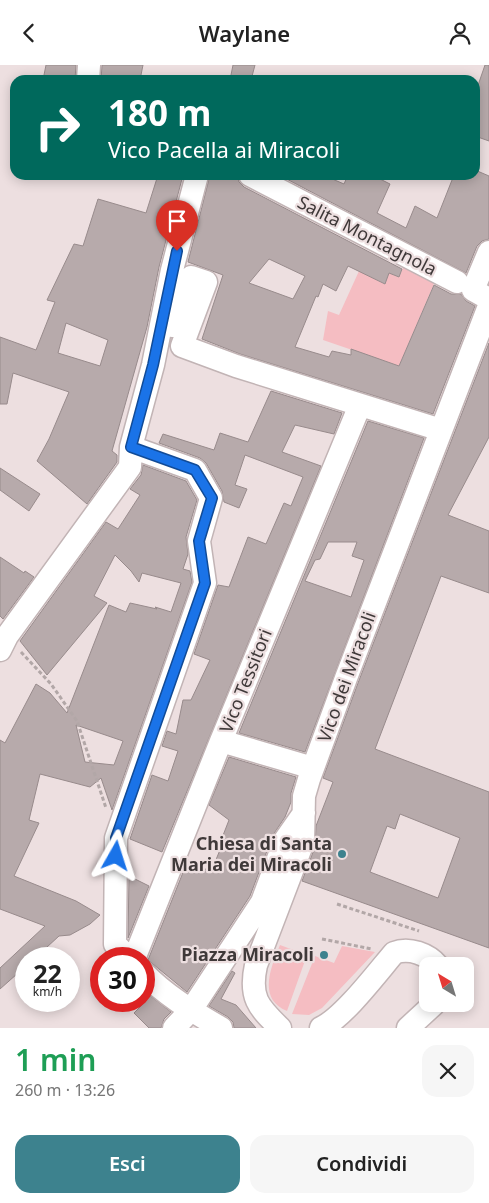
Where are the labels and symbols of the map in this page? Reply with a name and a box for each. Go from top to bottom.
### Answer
street label: Salita Montagnola [294,190,441,281]
pin [156,200,198,251]
street label: Vico dei Miracoli [311,608,381,745]
street label: Vico Tessitori [213,625,277,736]
position arrow [89,829,141,881]
place label: Chiesa di Santa Maria dei Miracoli [171,831,332,876]
marker: Chiesa di Santa Maria dei Miracoli [336,848,348,860]
place label: Piazza Miracoli [181,942,314,966]
speed limit sign: 30 [90,947,155,1012]
marker: Piazza Miracoli [318,949,330,961]
north arrow [419,957,474,1013]

